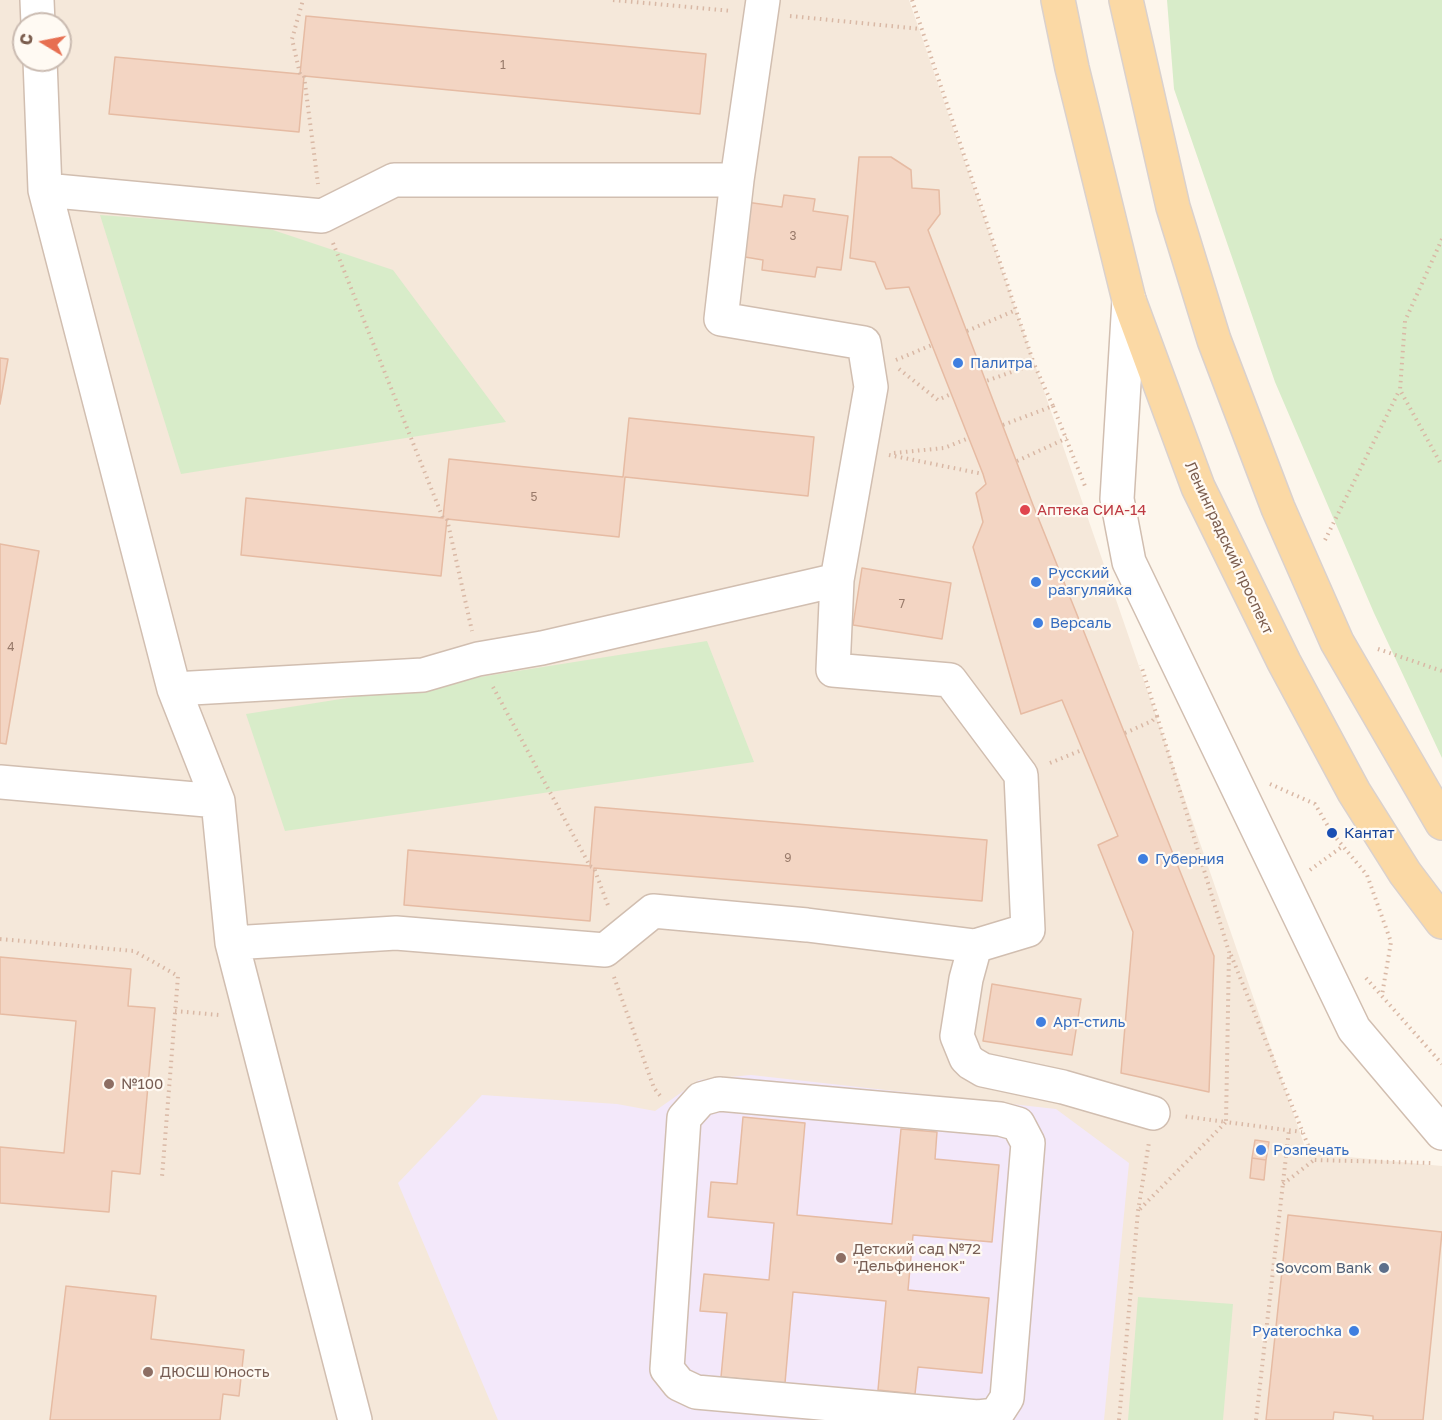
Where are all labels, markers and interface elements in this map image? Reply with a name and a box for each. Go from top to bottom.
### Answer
north arrow [12,12,72,72]
text: С [15,32,37,47]
house number: 1 [500,58,506,72]
house number: 3 [789,229,797,243]
place label: Палитра [970,354,1033,372]
marker: Палитра [951,356,965,370]
street label: Ленинградский проспект [1181,459,1277,637]
house number: 5 [531,490,537,504]
place label: Аптека СИА-14 [1037,501,1146,519]
marker: Аптека СИА-14 [1018,503,1032,517]
place label: Русский разгуляйка [1048,564,1132,599]
marker: Русский разгуляйка [1029,575,1043,589]
house number: 7 [899,597,905,611]
place label: Версаль [1050,614,1111,632]
marker: Версаль [1031,616,1045,630]
house number: 4 [7,640,15,654]
place label: Кантат [1344,824,1395,842]
marker: Кантат [1325,826,1339,840]
place label: Губерния [1155,850,1224,868]
house number: 9 [784,851,792,865]
marker: Губерния [1136,852,1150,866]
place label: Арт-стиль [1053,1013,1125,1031]
marker: Арт-стиль [1034,1015,1048,1029]
place label: №100 [121,1075,163,1093]
marker: №100 [102,1077,116,1091]
place label: Розпечать [1273,1141,1349,1159]
marker: Розпечать [1254,1143,1268,1157]
place label: Детский сад №72 "Дельфиненок" [853,1240,981,1275]
marker: Детский сад №72 "Дельфиненок" [834,1251,848,1265]
place label: Sovcom Bank [1275,1259,1372,1277]
marker: Sovcom Bank [1377,1261,1391,1275]
place label: Pyaterochka [1252,1322,1342,1340]
marker: Pyaterochka [1347,1324,1361,1338]
place label: ДЮСШ Юность [160,1363,269,1381]
marker: ДЮСШ Юность [141,1365,155,1379]

